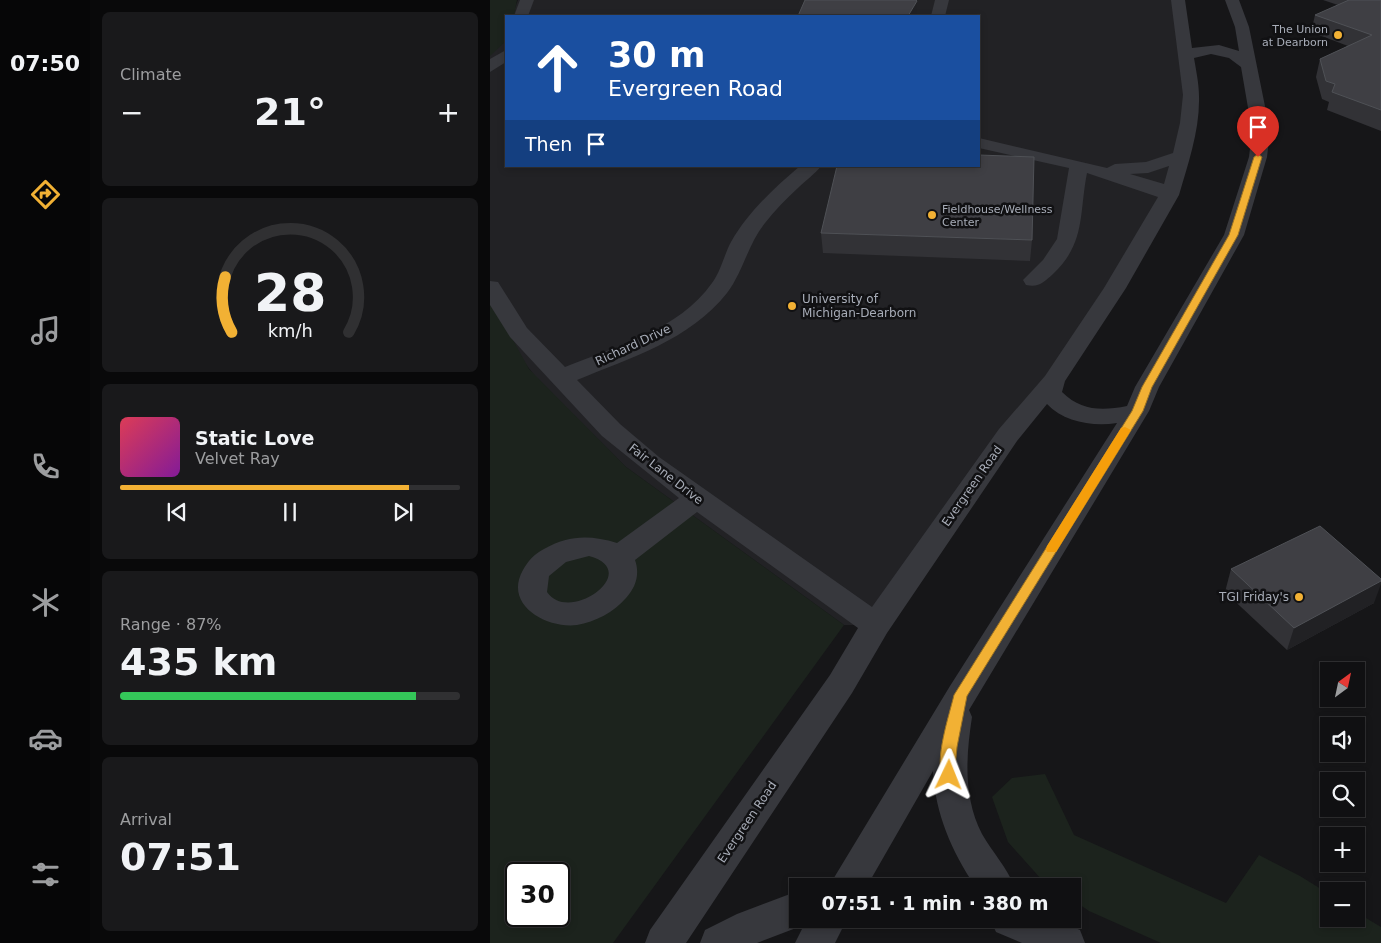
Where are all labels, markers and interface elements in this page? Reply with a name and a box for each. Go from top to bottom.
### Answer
place label: The Union at Dearborn [1262,23,1328,49]
marker: The Union at Dearborn [1332,29,1344,41]
icon: ahead [525,35,590,100]
text: 30 m [608,35,705,75]
text: 07:50 [10,51,80,76]
text: Climate [120,65,182,84]
text: Evergreen Road [608,76,783,101]
text: 21° [254,90,326,134]
text: − [120,96,143,129]
text: + [437,96,460,129]
pin [1237,106,1279,157]
icon: arrive [1244,113,1272,141]
icon: arrive [582,130,610,158]
text: Then [525,133,572,155]
icon: directions [28,177,63,212]
place label: Fieldhouse/Wellness Center [942,203,1053,229]
marker: Fieldhouse/Wellness Center [926,209,938,221]
text: 28 [254,263,326,323]
place label: University of Michigan-Dearborn [802,292,916,320]
marker: University of Michigan-Dearborn [786,300,798,312]
icon: music [28,313,63,348]
text: km/h [267,320,313,341]
street label: Richard Drive [593,321,673,369]
text: Static Love [195,427,315,449]
street label: Fair Lane Drive [626,441,706,507]
street label: Evergreen Road [939,443,1005,529]
icon: phone [28,449,63,484]
text: Velvet Ray [195,449,280,468]
icon: previous [163,498,191,526]
icon: pause [276,498,304,526]
icon: next [389,498,417,526]
icon: climate [28,585,63,620]
place label: TGI Friday's [1218,590,1289,604]
marker: TGI Friday's [1293,591,1305,603]
text: Range · 87% [120,615,222,634]
text: 435 km [120,640,277,684]
north arrow [1320,662,1365,708]
map controls [1320,662,1365,927]
button: sound [1320,717,1365,762]
icon: car [28,721,63,756]
position arrow [922,748,974,800]
button: search [1320,772,1365,817]
street label: Evergreen Road [715,779,779,865]
text: Arrival [120,810,172,829]
button: + [1320,827,1365,872]
text: 07:51 [120,835,241,879]
icon: filters [28,857,63,892]
speed limit sign: 30 [505,862,570,927]
button: − [1320,882,1365,927]
text: 07:51 · 1 min · 380 m [821,892,1049,914]

